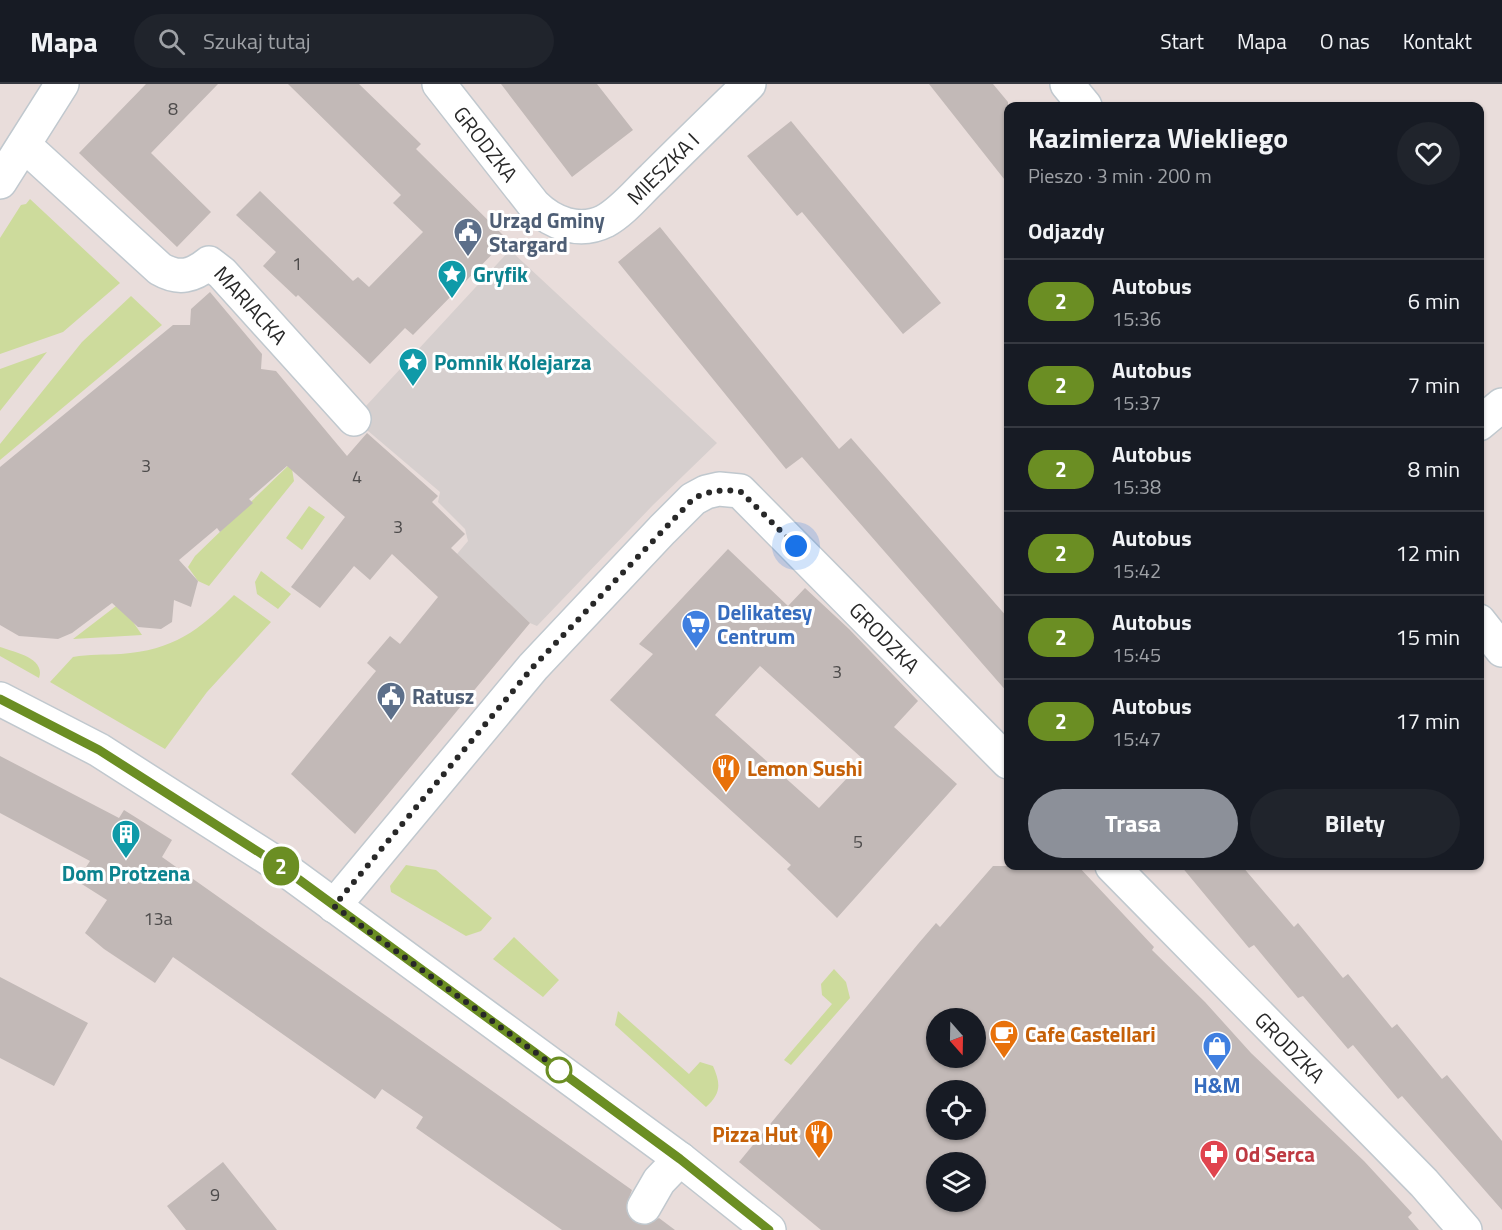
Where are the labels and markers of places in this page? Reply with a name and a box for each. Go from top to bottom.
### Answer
place label: Urząd Gminy Stargard [489,204,605,260]
public building icon: Urząd Gminy Stargard [452,216,484,258]
place icon: Gryfik [436,258,468,300]
place label: Gryfik [473,258,528,290]
place icon: Pomnik Kolejarza [397,346,429,388]
place label: Pomnik Kolejarza [434,346,592,378]
place label: Delikatesy Centrum [717,596,813,652]
supermarket icon: Delikatesy Centrum [680,608,712,650]
public building icon: Ratusz [375,680,407,722]
place label: Ratusz [412,680,474,712]
restaurant icon: Lemon Sushi [710,752,742,794]
place label: Lemon Sushi [747,752,863,784]
building icon: Dom Protzena [110,818,142,860]
place label: Dom Protzena [62,857,190,889]
cafe icon: Cafe Castellari [988,1018,1020,1060]
place label: Cafe Castellari [1025,1018,1156,1050]
shop icon: H&M [1201,1030,1233,1072]
unlabelled marker [546,1057,572,1083]
place label: H&M [1194,1069,1240,1101]
place label: Pizza Hut [712,1118,798,1150]
restaurant icon: Pizza Hut [803,1118,835,1160]
pharmacy icon: Od Serca [1198,1138,1230,1180]
place label: Od Serca [1235,1138,1315,1170]

